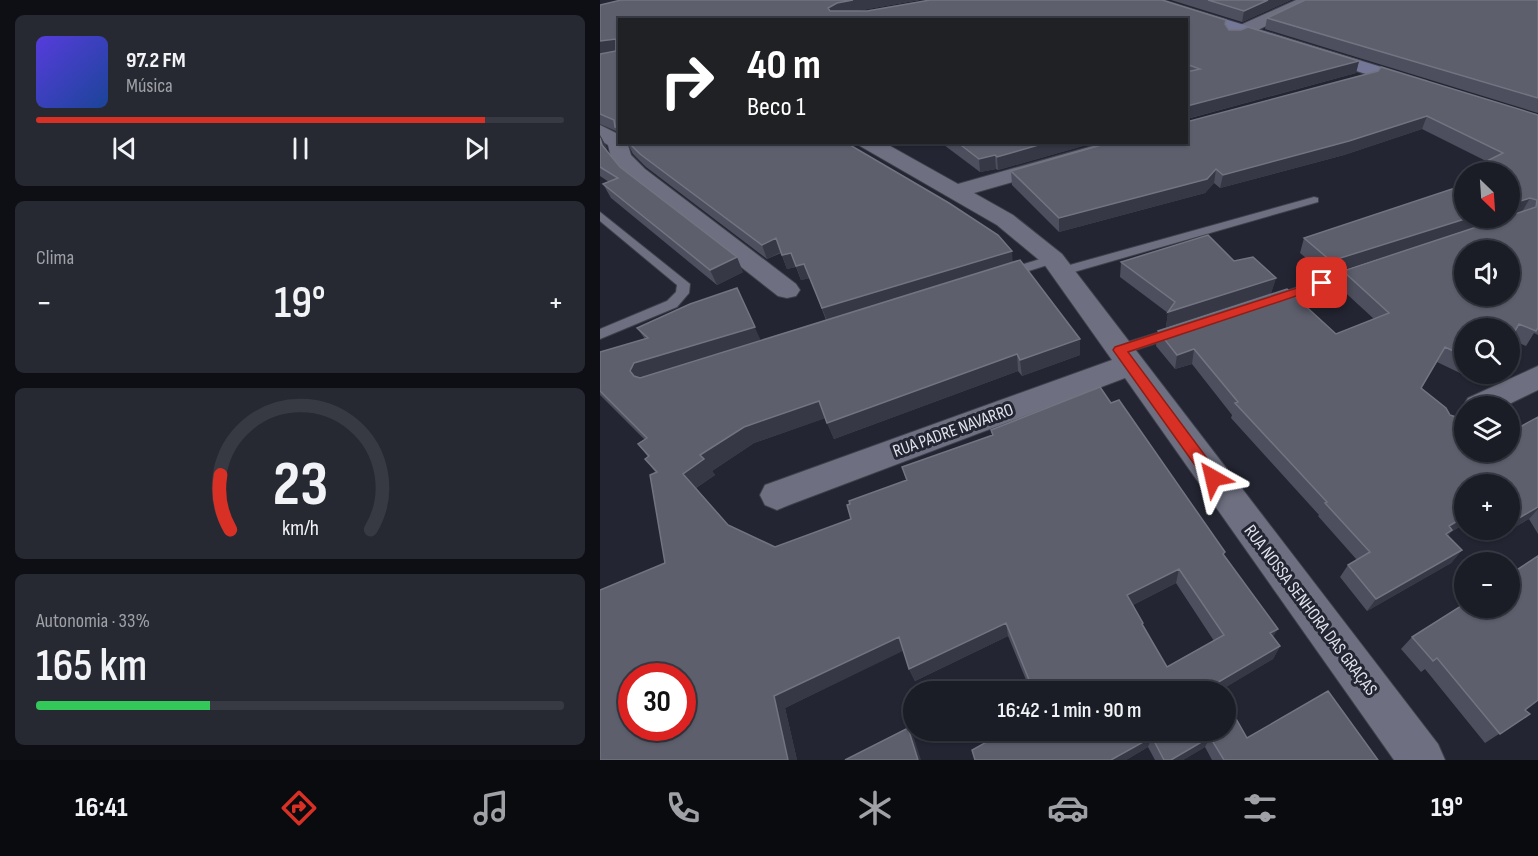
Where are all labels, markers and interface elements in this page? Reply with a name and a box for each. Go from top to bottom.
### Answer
text: 40 m [747,40,821,91]
icon: right [648,42,726,120]
text: 97.2 FM [126,47,186,74]
text: Música [126,74,173,98]
text: Beco 1 [747,91,806,123]
icon: previous [108,132,141,165]
icon: pause [284,132,317,165]
icon: next [460,132,493,165]
north arrow [1454,162,1520,228]
map controls [1454,162,1520,618]
button: sound [1454,240,1520,306]
text: Clima [36,246,74,270]
pin [1296,257,1347,308]
icon: arrive [1305,266,1338,299]
text: 19° [274,276,326,331]
text: − [36,283,52,323]
text: + [548,283,564,323]
button: search [1454,318,1520,384]
button: layers [1454,396,1520,462]
street label: RUA PADRE NAVARRO [890,399,1016,462]
position arrow [1181,446,1245,510]
text: 23 [272,448,328,523]
button: + [1454,474,1520,540]
text: km/h [281,517,319,542]
street label: RUA NOSSA SENHORA DAS GRAÇAS [1240,521,1382,700]
button: − [1454,552,1520,618]
text: Autonomia · 33% [36,609,150,633]
text: 165 km [36,639,147,694]
speed limit sign: 30 [618,663,696,741]
text: 16:42 · 1 min · 90 m [998,697,1141,724]
icon: directions [278,787,320,829]
icon: music [470,787,512,829]
icon: phone [662,787,704,829]
icon: climate [854,787,896,829]
icon: car [1047,787,1089,829]
icon: filters [1239,787,1281,829]
text: 16:41 [75,792,128,824]
text: 19° [1431,792,1463,824]

